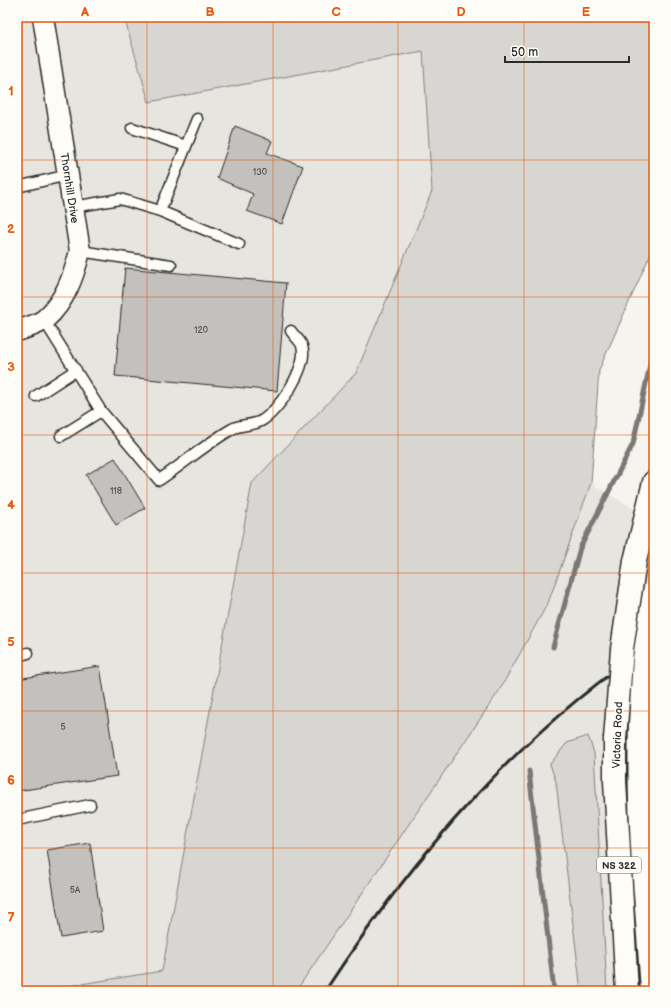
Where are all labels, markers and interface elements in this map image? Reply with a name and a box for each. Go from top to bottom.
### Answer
text: A [80,4,89,20]
text: B [205,4,215,20]
text: C [331,4,341,20]
text: D [456,4,466,20]
text: E [582,4,591,20]
scale bar [505,38,629,64]
text: 50 m [511,45,538,60]
text: 1 [8,83,14,99]
street label: Thornhill Drive [58,152,82,225]
house number: 130 [253,167,267,178]
text: 2 [7,221,15,237]
house number: 120 [194,325,208,336]
text: 3 [7,359,15,375]
house number: 118 [110,486,122,497]
text: 4 [7,497,15,513]
text: 5 [7,634,15,650]
street label: Victoria Road [610,701,625,769]
house number: 5 [60,722,66,733]
text: 6 [7,772,15,788]
road number: NS 322 [597,857,641,873]
house number: 5A [70,885,81,896]
text: 7 [7,910,15,926]

